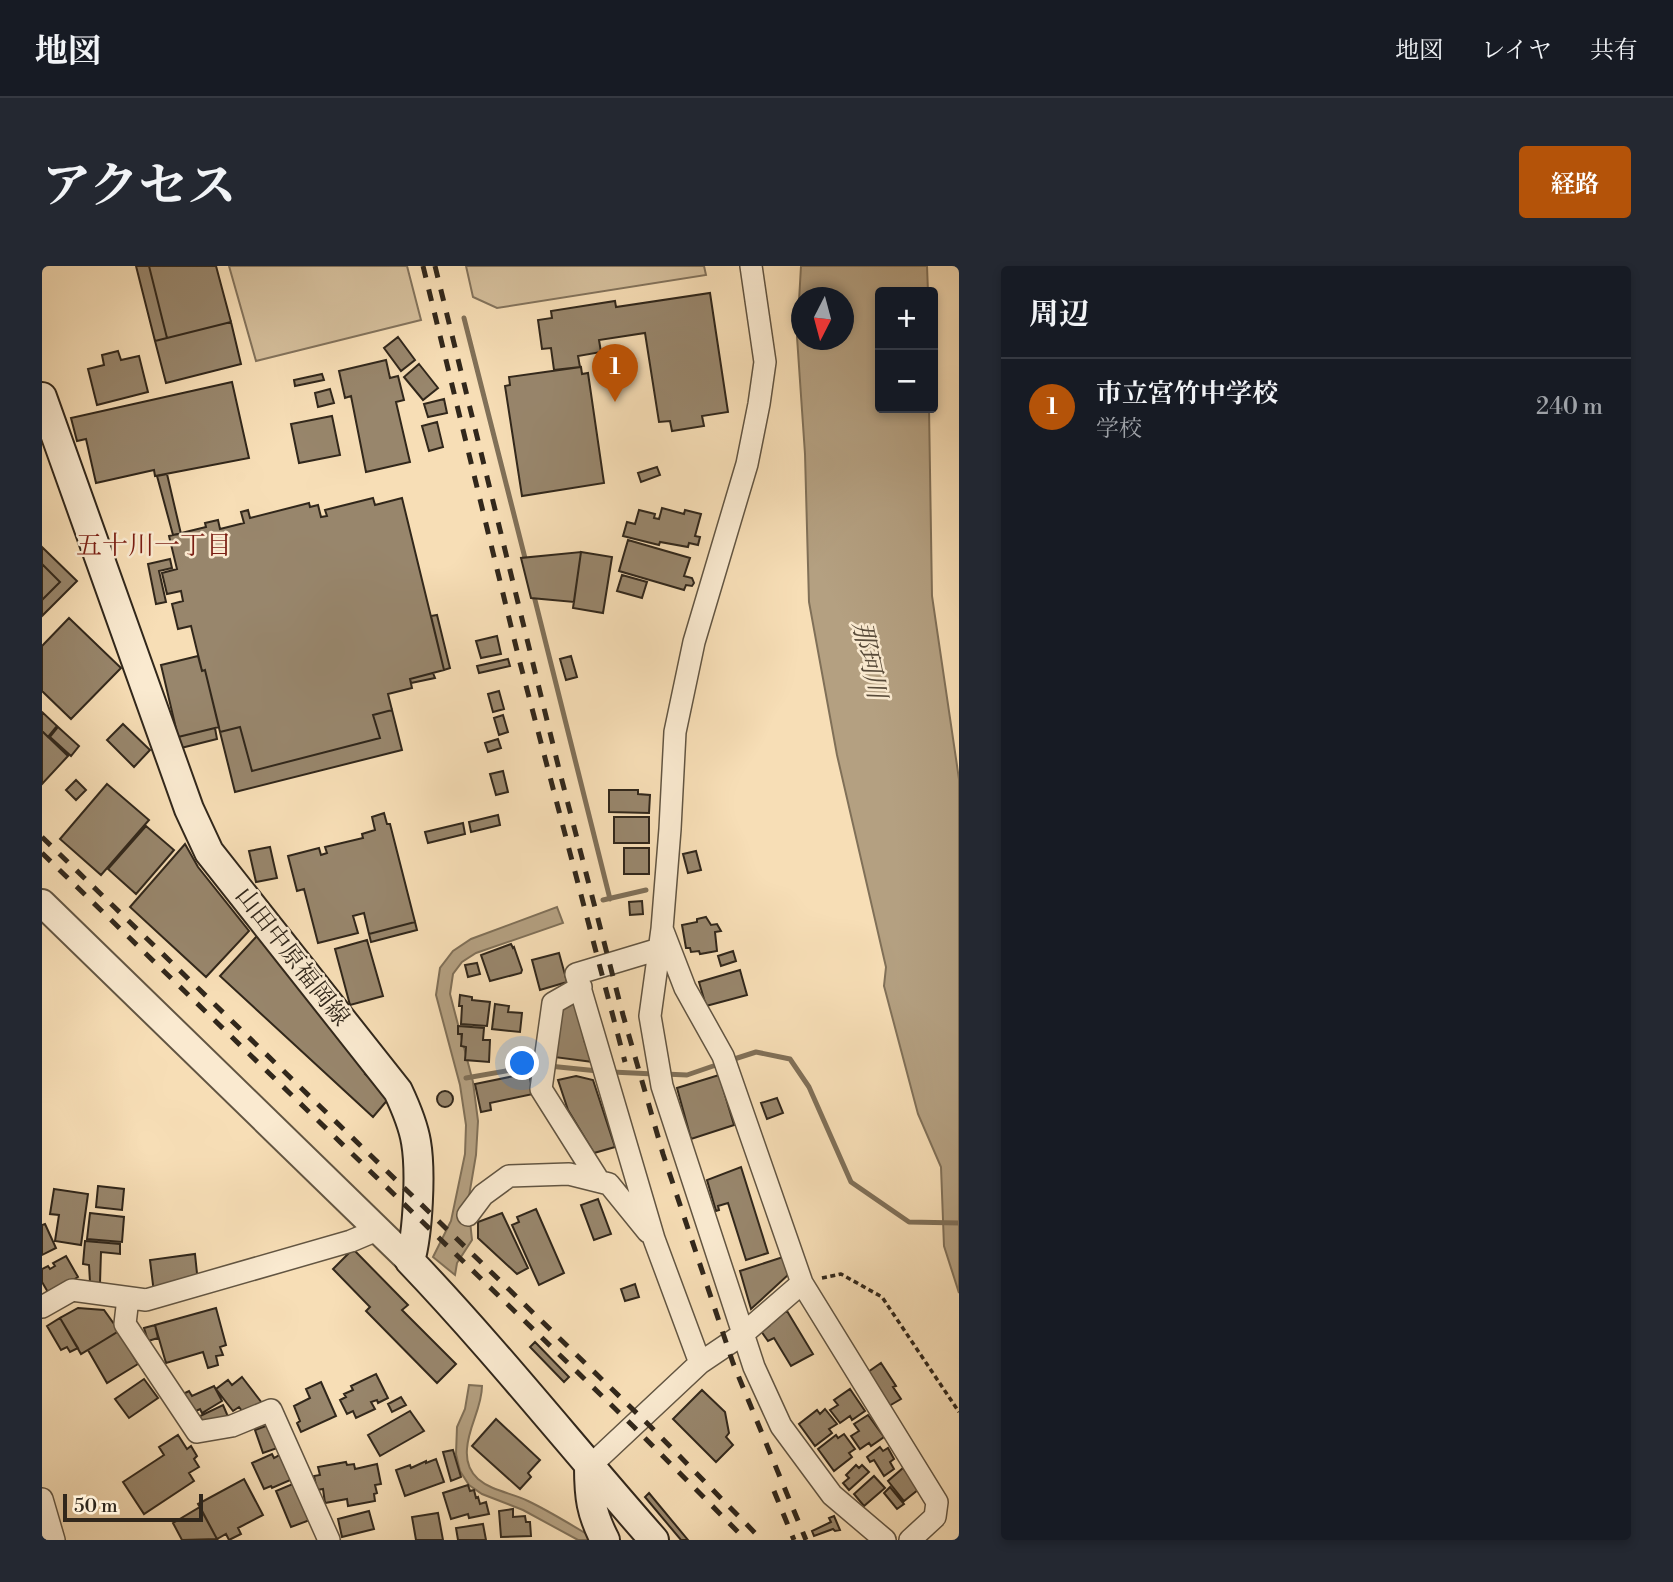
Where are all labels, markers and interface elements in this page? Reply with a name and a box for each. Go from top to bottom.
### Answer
text: 地図 [35,32,101,73]
text: 地図 [1395,36,1443,66]
text: レイヤ [1481,36,1552,66]
text: 共有 [1590,36,1638,66]
button: 経路 [1519,146,1631,218]
text: アクセス [42,157,237,218]
north arrow [791,287,854,350]
map controls [875,287,938,413]
button: + [875,287,938,350]
text: 周辺 [1029,296,1089,334]
pin: 1 [592,344,638,402]
button: − [875,350,938,413]
text: 市立宮竹中学校 [1096,378,1278,410]
text: 1 [1046,393,1058,421]
text: 240 m [1536,393,1603,421]
text: 学校 [1096,415,1142,443]
district label: 五十川一丁目 [76,530,232,562]
water label: 那珂川 [845,619,893,704]
street label: 山田中原福岡線 [228,882,356,1032]
your location [505,1046,539,1080]
scale bar [63,1491,203,1523]
text: 50 m [74,1494,118,1518]

